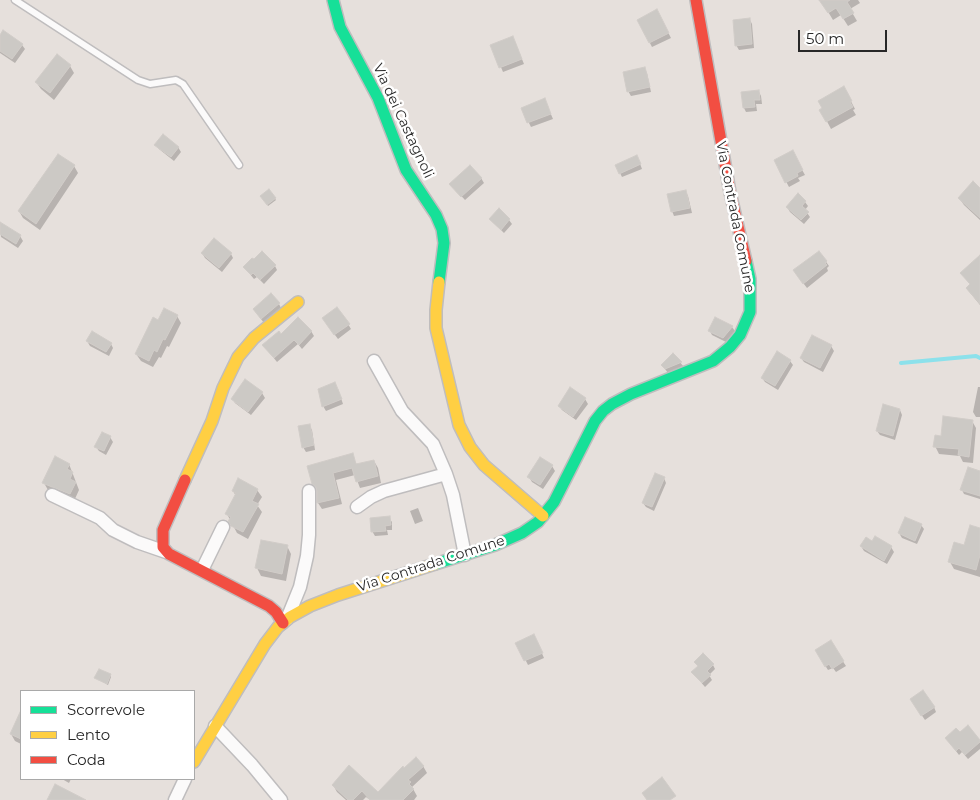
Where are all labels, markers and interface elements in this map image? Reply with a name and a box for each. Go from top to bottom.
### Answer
scale bar [800,20,889,52]
text: 50 m [806,29,844,48]
street label: Via dei Castagnoli [369,61,437,181]
street label: Via Contrada Comune [712,140,758,294]
street label: Via Contrada Comune [355,532,507,596]
legend [20,690,195,780]
text: Scorrevole [67,700,145,719]
text: Lento [67,725,110,744]
text: Coda [67,750,106,769]

